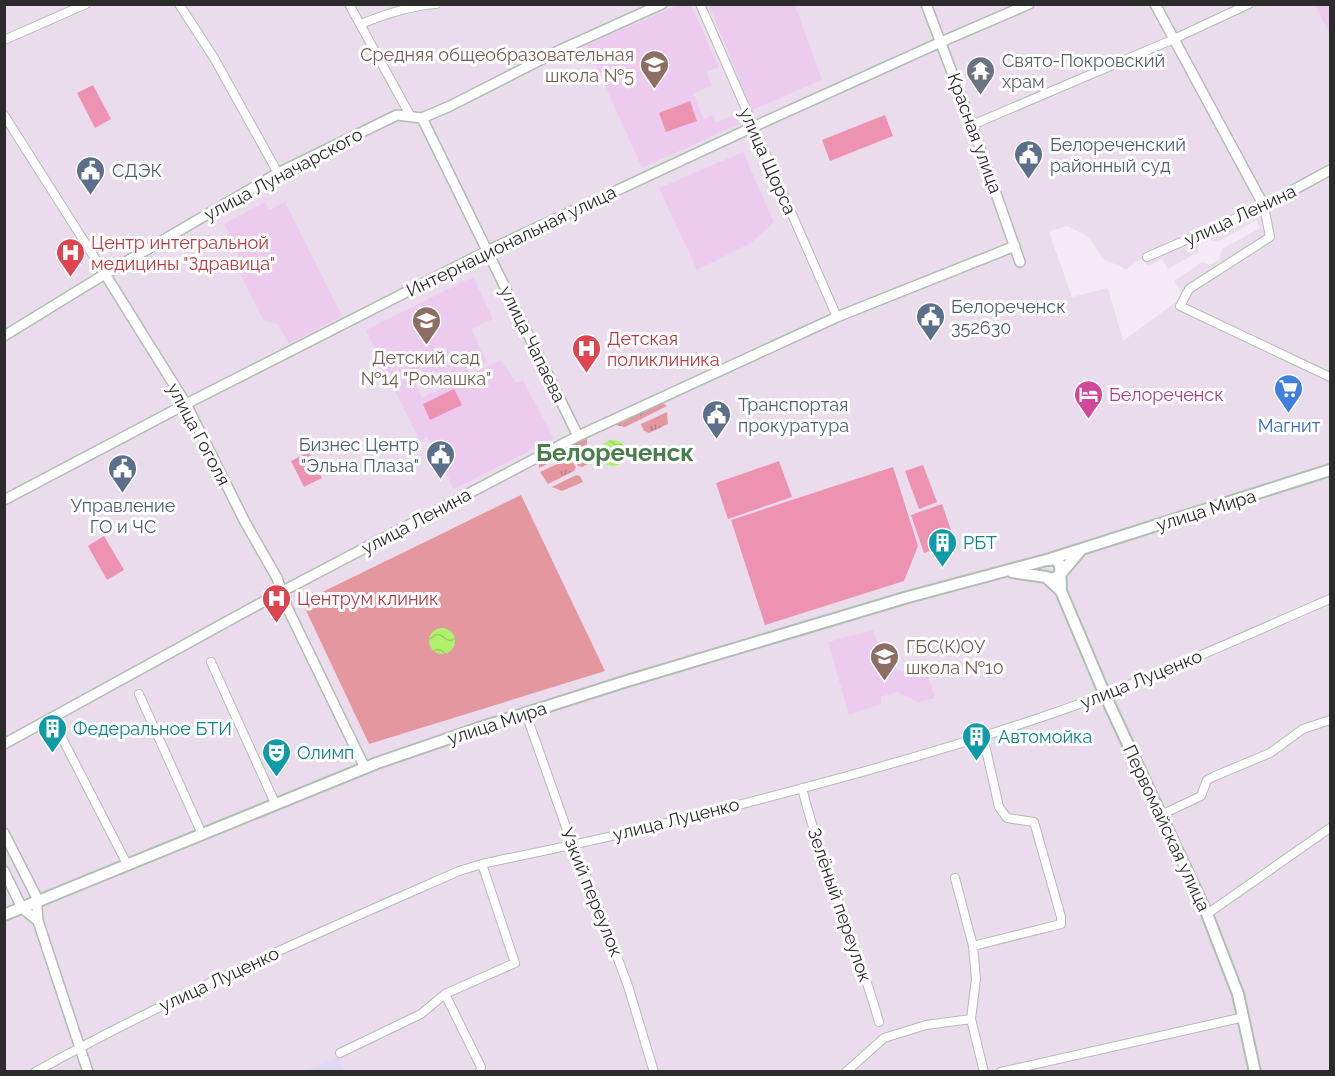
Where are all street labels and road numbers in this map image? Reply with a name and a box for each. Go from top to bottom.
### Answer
street label: Красная улица [943,70,1007,196]
street label: улица Щорса [735,104,801,218]
street label: улица Луначарского [200,123,366,225]
street label: улица Ленина [1181,180,1299,250]
street label: Интернациональная улица [403,181,619,301]
street label: улица Чапаева [496,282,570,406]
street label: улица Гоголя [163,379,235,489]
street label: улица Ленина [358,483,474,559]
street label: улица Мира [1154,485,1258,535]
street label: улица Луценко [1077,645,1205,713]
street label: улица Мира [445,697,549,749]
street label: Первомайская улица [1119,741,1215,915]
street label: улица Луценко [611,793,742,845]
street label: Узкий переулок [557,825,627,959]
street label: Зелёный переулок [804,825,876,985]
street label: улица Луценко [156,942,282,1016]

